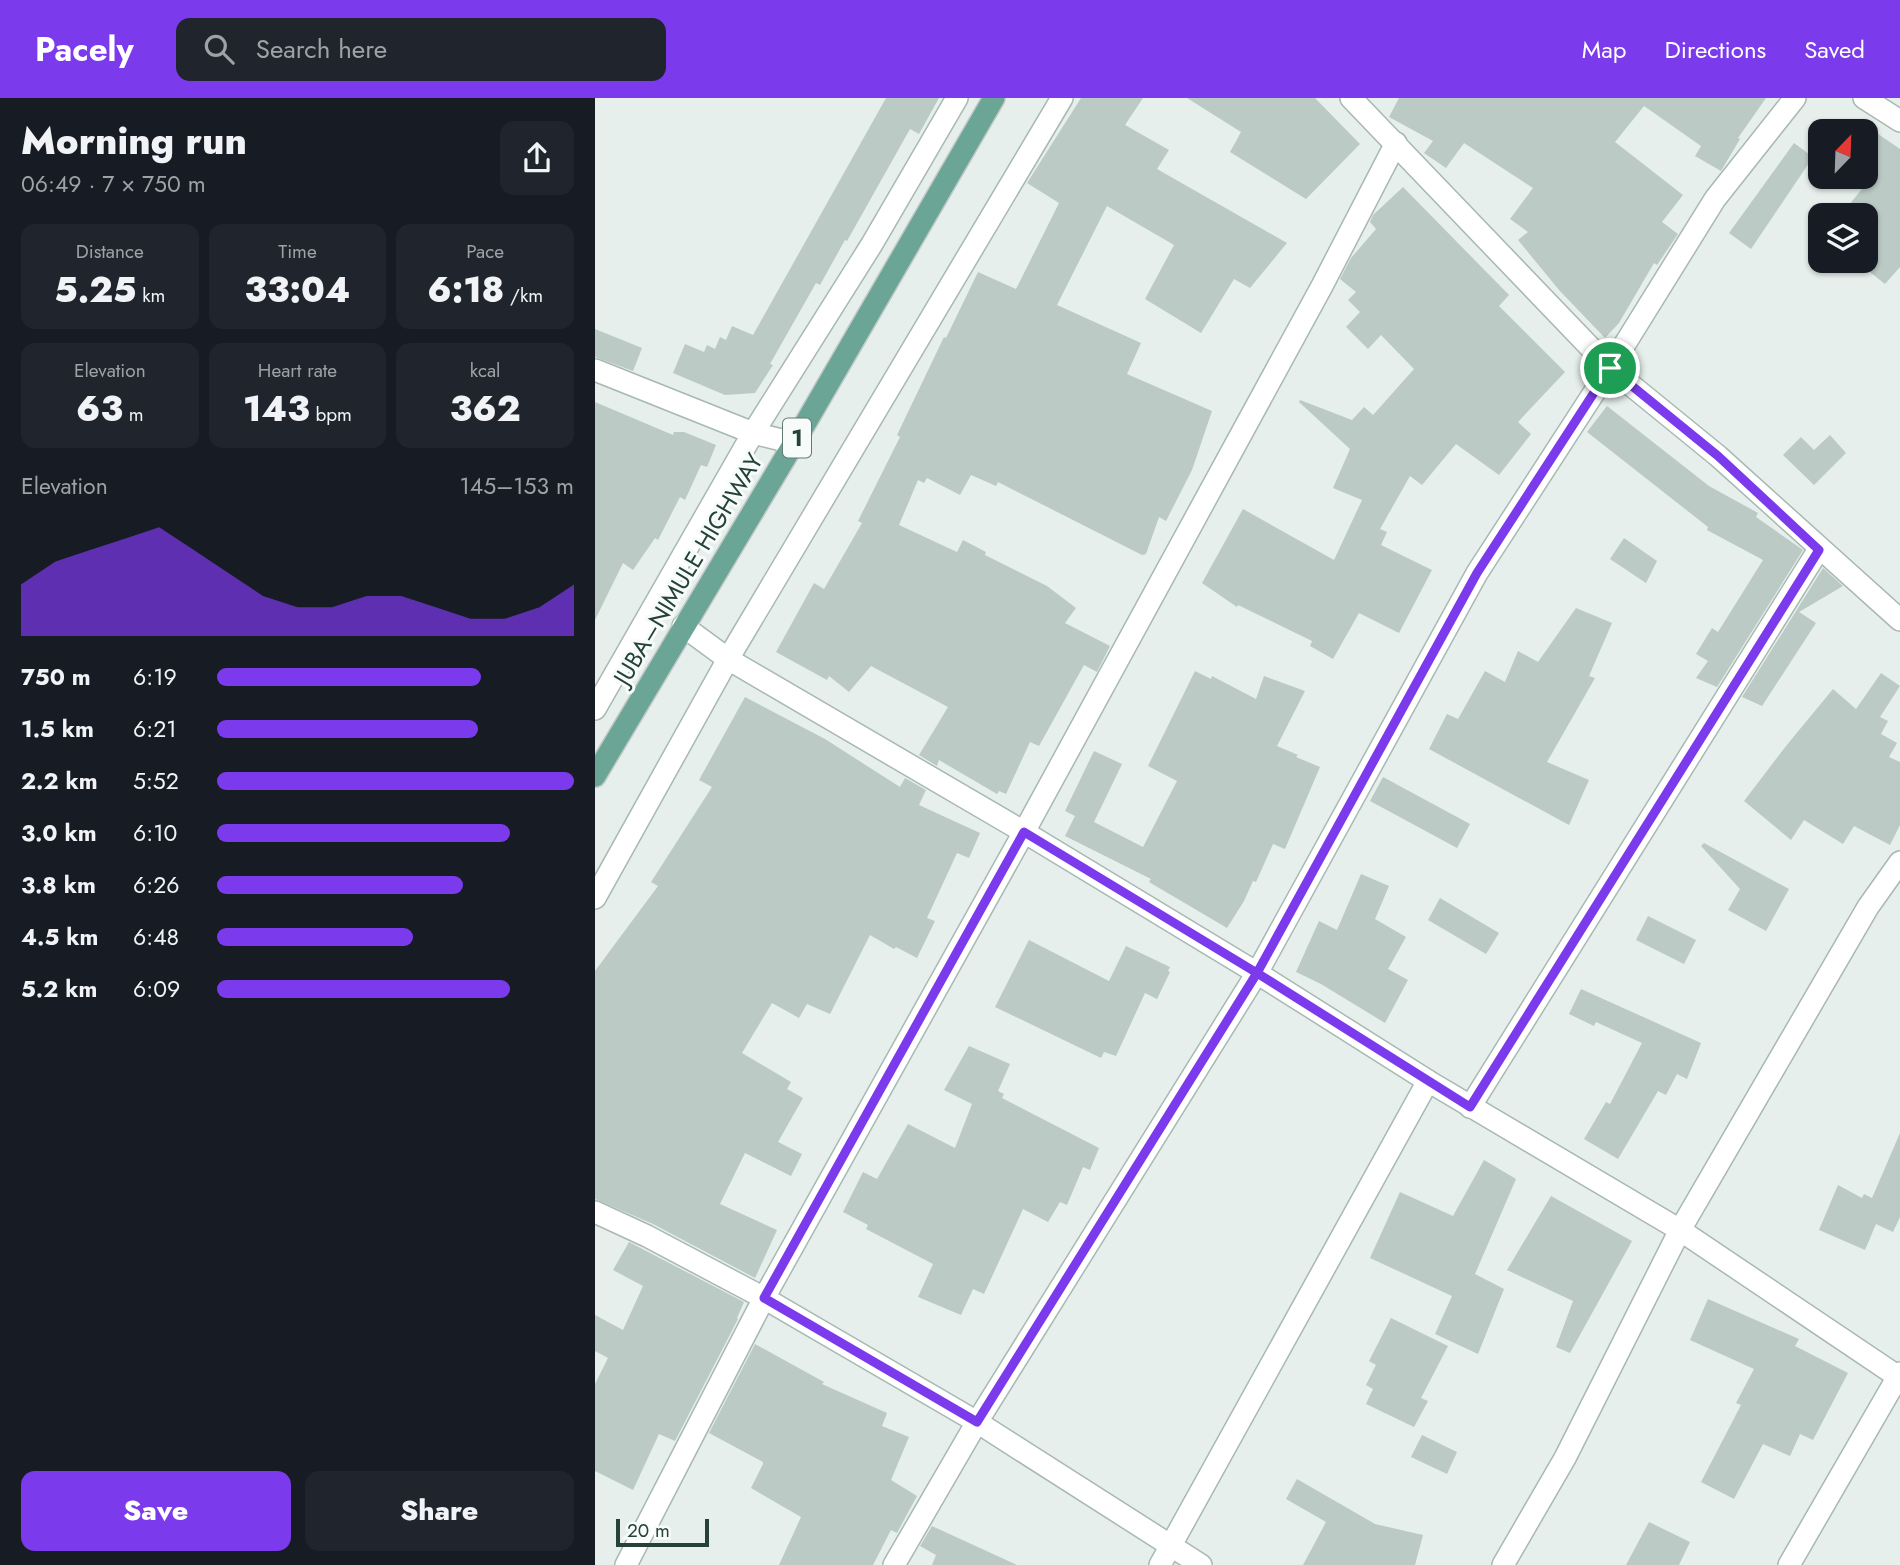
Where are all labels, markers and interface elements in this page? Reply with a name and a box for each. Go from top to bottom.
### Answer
search box [176,18,666,81]
text: Pacely [35,26,134,73]
icon: search [200,30,238,68]
text: Search here [256,30,387,68]
text: Map [1582,32,1627,67]
text: Directions [1665,32,1766,67]
text: Saved [1804,32,1865,67]
text: Morning run [21,113,247,168]
north arrow [1808,119,1878,189]
map controls [1808,119,1878,273]
button: share [500,121,574,195]
text: 06:49 · 7 × 750 m [21,167,206,201]
button: layers [1808,203,1878,273]
text: Distance [76,238,144,265]
text: Time [278,238,317,265]
text: Pace [466,238,504,265]
text: 5.25 [54,265,136,315]
text: 33:04 [245,265,350,315]
text: 6:18 [427,265,504,315]
text: km [136,282,165,309]
text: /km [504,282,543,309]
pin [1580,338,1640,398]
icon: arrive [1591,349,1629,387]
text: Elevation [74,357,146,384]
text: Heart rate [258,357,337,384]
text: kcal [470,357,501,384]
text: 63 [76,384,123,434]
text: 143 [243,384,310,434]
text: 362 [450,384,521,434]
text: m [123,401,144,428]
text: bpm [310,401,352,428]
road number: 1 [783,418,811,458]
street label: JUBA–NIMULE HIGHWAY [603,446,772,694]
text: Elevation [21,469,108,503]
text: 145–153 m [460,469,574,503]
text: 750 m [21,660,91,694]
text: 6:19 [133,660,177,694]
text: 1.5 km [21,712,94,746]
text: 6:21 [133,712,177,746]
text: 2.2 km [21,764,98,798]
text: 5:52 [133,764,179,798]
text: 3.0 km [21,816,97,850]
text: 6:10 [133,816,177,850]
text: 3.8 km [21,868,96,902]
text: 6:26 [133,868,179,902]
text: 4.5 km [21,920,98,954]
text: 6:48 [133,920,179,954]
text: 5.2 km [21,972,97,1006]
text: 6:09 [133,972,180,1006]
button: Save [21,1471,291,1551]
button: Share [305,1471,574,1551]
scale bar [616,1516,709,1548]
text: 20 m [627,1517,670,1544]

